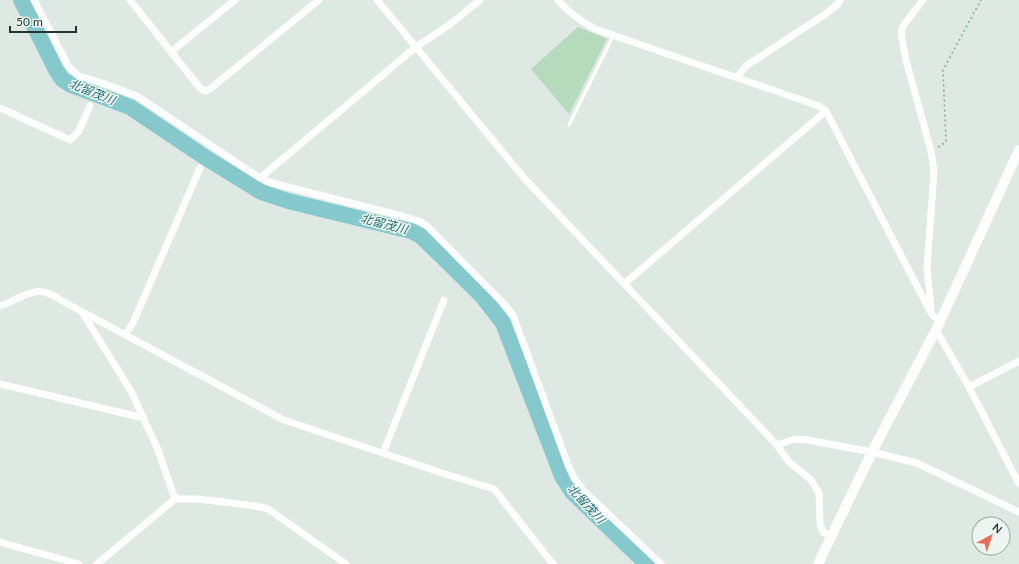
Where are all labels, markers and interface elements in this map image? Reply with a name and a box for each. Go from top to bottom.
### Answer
scale bar [10,8,76,34]
text: 50 m [16,14,43,29]
water label: 北留茂川 [67,76,119,108]
water label: 北留茂川 [359,210,411,237]
water label: 北留茂川 [565,481,610,528]
north arrow [971,516,1011,556]
text: N [990,520,1005,536]

